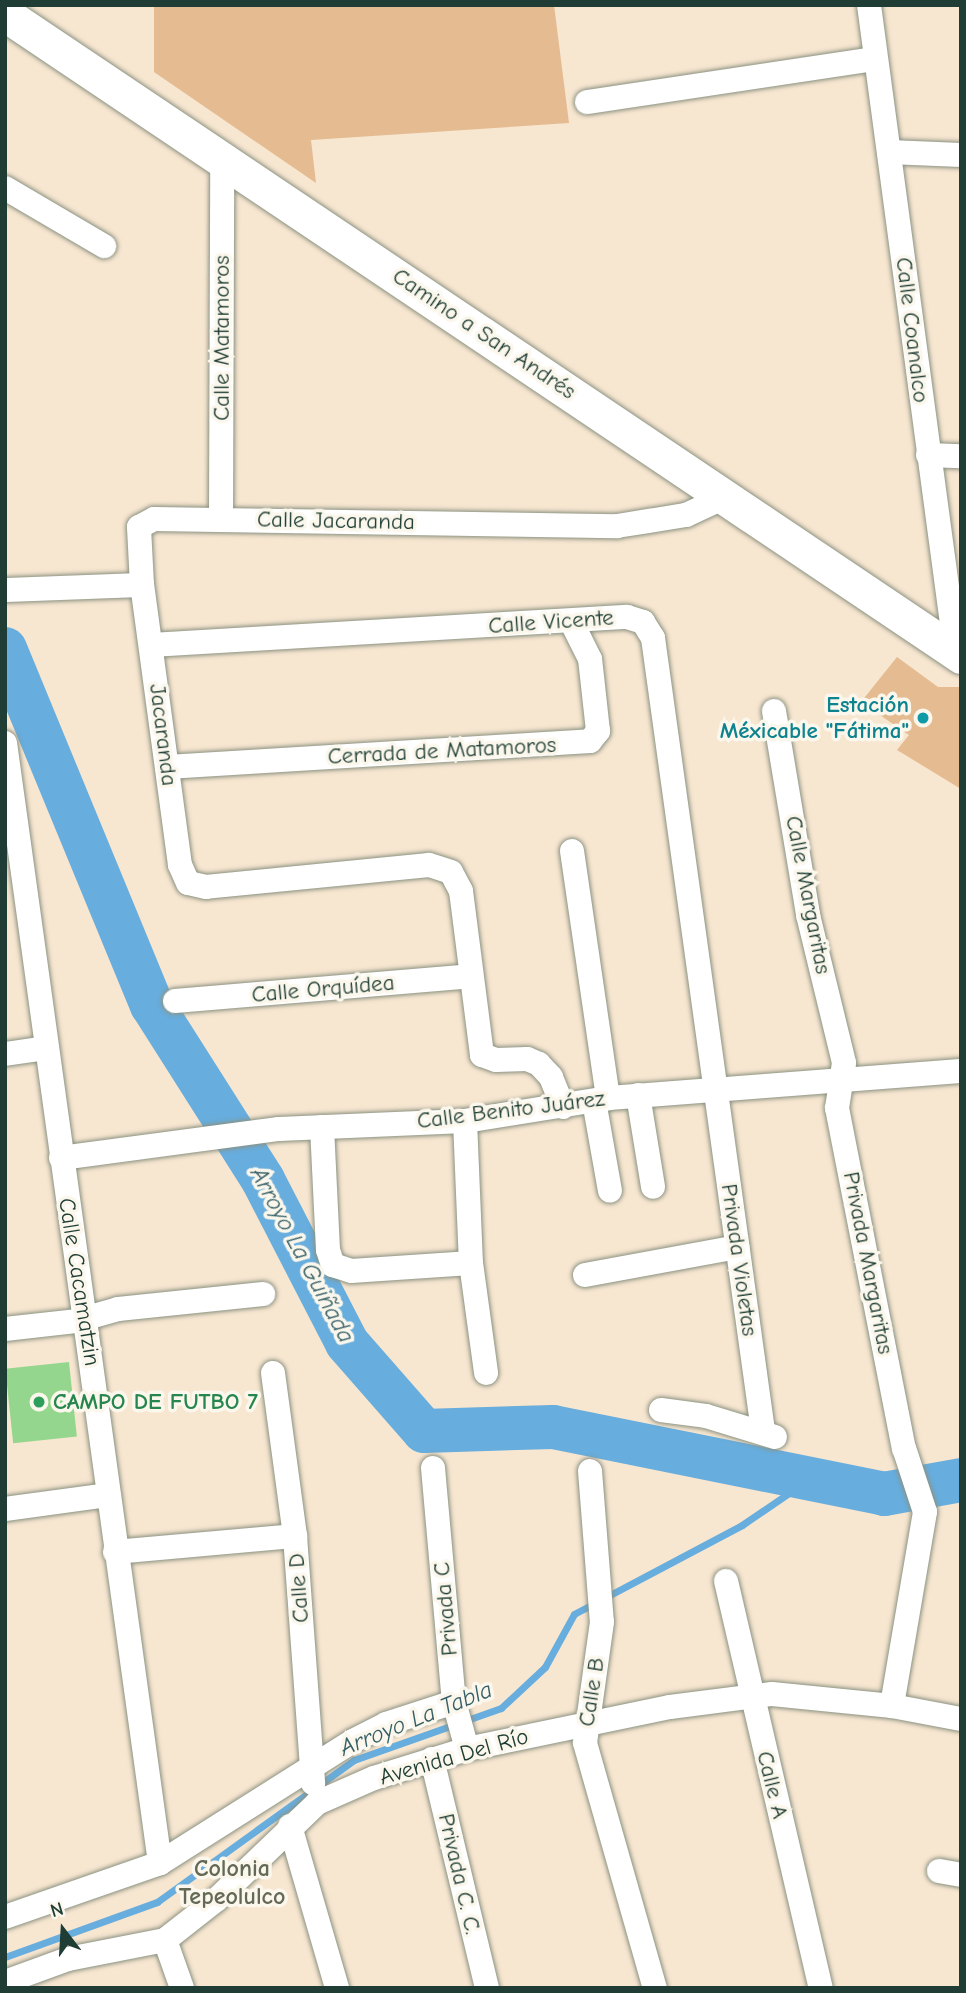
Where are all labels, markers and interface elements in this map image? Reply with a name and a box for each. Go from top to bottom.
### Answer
street label: Calle Matamoros [208,255,236,421]
street label: Calle Coanalco [889,256,935,404]
street label: Camino a San Andrés [387,262,581,406]
street label: Calle Jacaranda [257,506,415,536]
street label: Calle Vicente [487,604,615,640]
street label: Jacaranda [143,682,183,788]
place label: Estación Méxicable "Fátima" [720,691,909,745]
marker: Estación Méxicable "Fátima" [915,710,931,726]
street label: Cerrada de Matamoros [327,731,557,771]
street label: Calle Margaritas [779,814,837,976]
street label: Calle Orquídea [250,969,396,1009]
street label: Calle Benito Juárez [415,1085,607,1135]
water label: Arroyo La Guiñada [244,1162,360,1348]
street label: Privada Margaritas [837,1169,899,1357]
street label: Privada Violetas [715,1182,763,1338]
street label: Calle Cacamatzin [52,1196,106,1368]
place label: CAMPO DE FUTBO 7 [53,1388,258,1416]
marker: CAMPO DE FUTBO 7 [31,1394,47,1410]
street label: Calle D [283,1552,315,1624]
street label: Privada C [428,1561,464,1657]
street label: Calle B [573,1656,611,1728]
water label: Arroyo La Tabla [336,1675,496,1763]
street label: Avenida Del Río [376,1723,532,1791]
street label: Calle A [750,1748,794,1822]
street label: Privada C. C. [432,1811,486,1937]
district label: Colonia Tepeolulco [179,1855,285,1911]
north arrow [28,1895,98,1965]
text: N [48,1898,66,1922]

